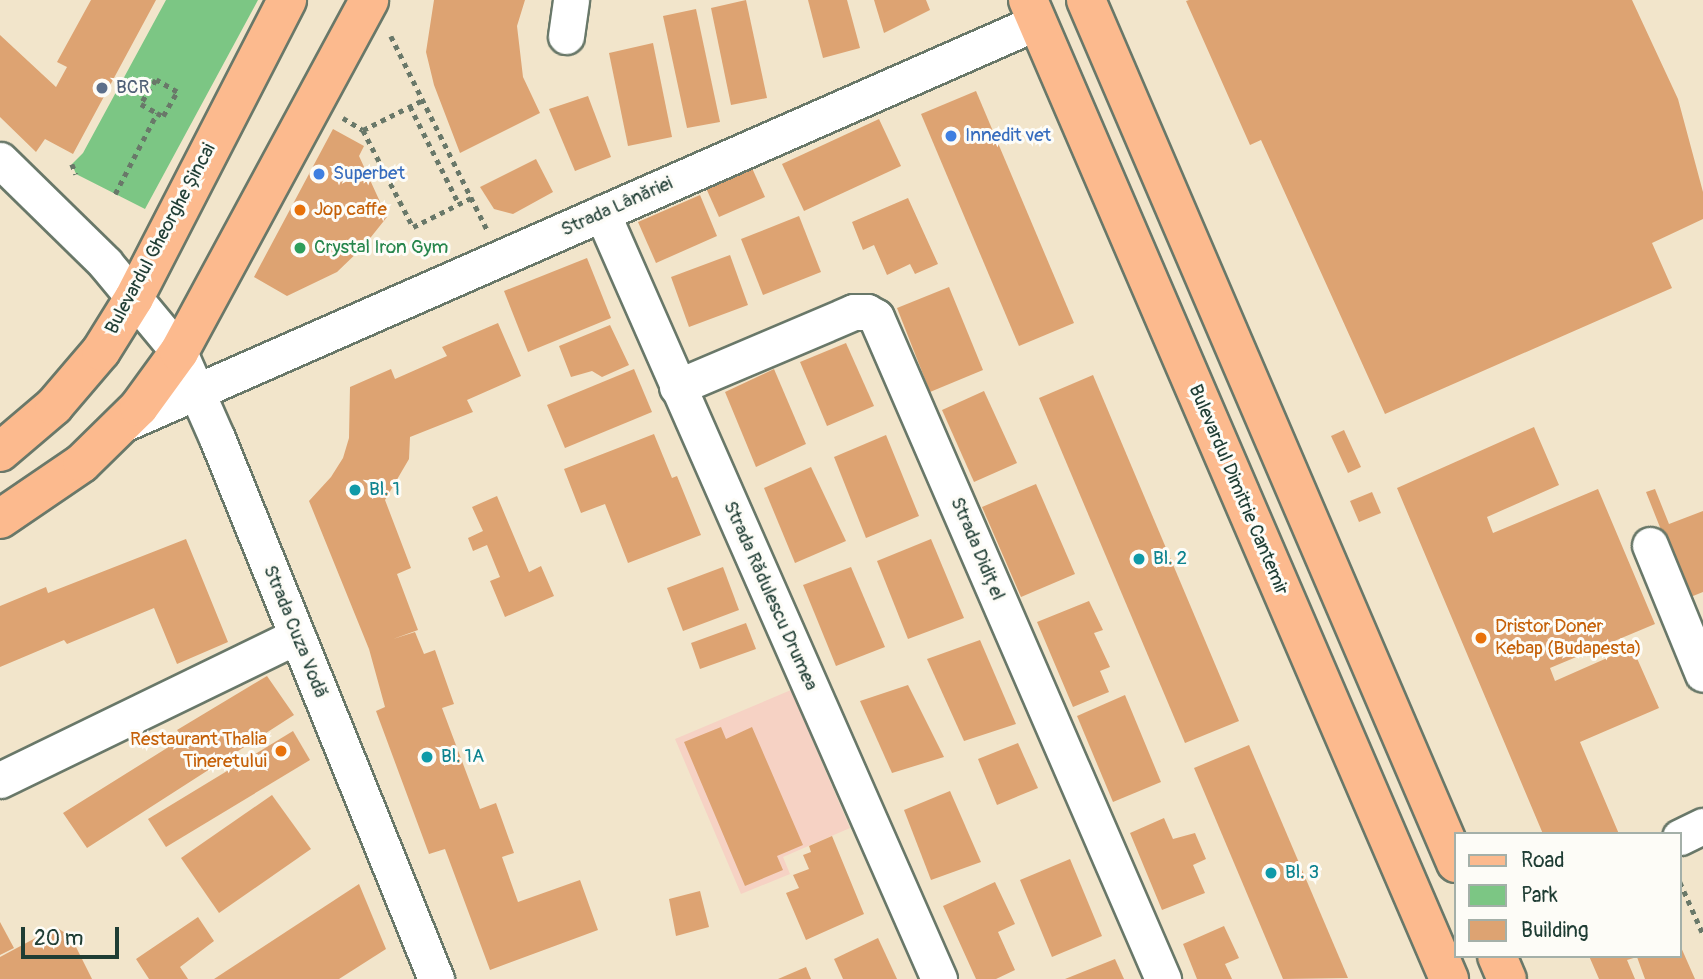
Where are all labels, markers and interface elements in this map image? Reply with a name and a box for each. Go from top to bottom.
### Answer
place label: BCR [116,77,149,99]
marker: BCR [94,80,110,96]
place label: Innedit vet [965,125,1051,147]
marker: Innedit vet [943,128,959,144]
street label: Bulevardul Gheorghe Șincai [101,140,221,338]
place label: Superbet [333,163,405,185]
marker: Superbet [311,166,327,182]
street label: Strada Lânăriei [558,172,676,242]
place label: Jop caffe [314,199,387,221]
marker: Jop caffe [292,202,308,218]
place label: Crystal Iron Gym [314,237,448,259]
marker: Crystal Iron Gym [292,240,308,256]
street label: Bulevardul Dimitrie Cantemir [1183,381,1293,599]
place label: Bl. 1 [369,479,400,501]
marker: Bl. 1 [347,482,363,498]
street label: Strada Didițel [945,494,1009,604]
street label: Strada Rădulescu Drumea [718,498,822,694]
place label: Bl. 2 [1153,548,1187,570]
marker: Bl. 2 [1131,551,1147,567]
street label: Strada Cuza Vodă [258,562,332,702]
place label: Dristor Doner Kebap (Budapesta) [1495,616,1642,660]
marker: Dristor Doner Kebap (Budapesta) [1473,630,1489,646]
place label: Restaurant Thalia Tineretului [130,729,267,773]
marker: Restaurant Thalia Tineretului [273,743,289,759]
place label: Bl. 1A [441,746,484,768]
marker: Bl. 1A [419,749,435,765]
legend [1454,832,1682,958]
text: Road [1521,847,1565,874]
place label: Bl. 3 [1285,862,1319,884]
marker: Bl. 3 [1263,865,1279,881]
text: Park [1521,882,1558,909]
scale bar [24,912,122,956]
text: Building [1521,917,1588,944]
text: 20 m [34,925,83,952]

